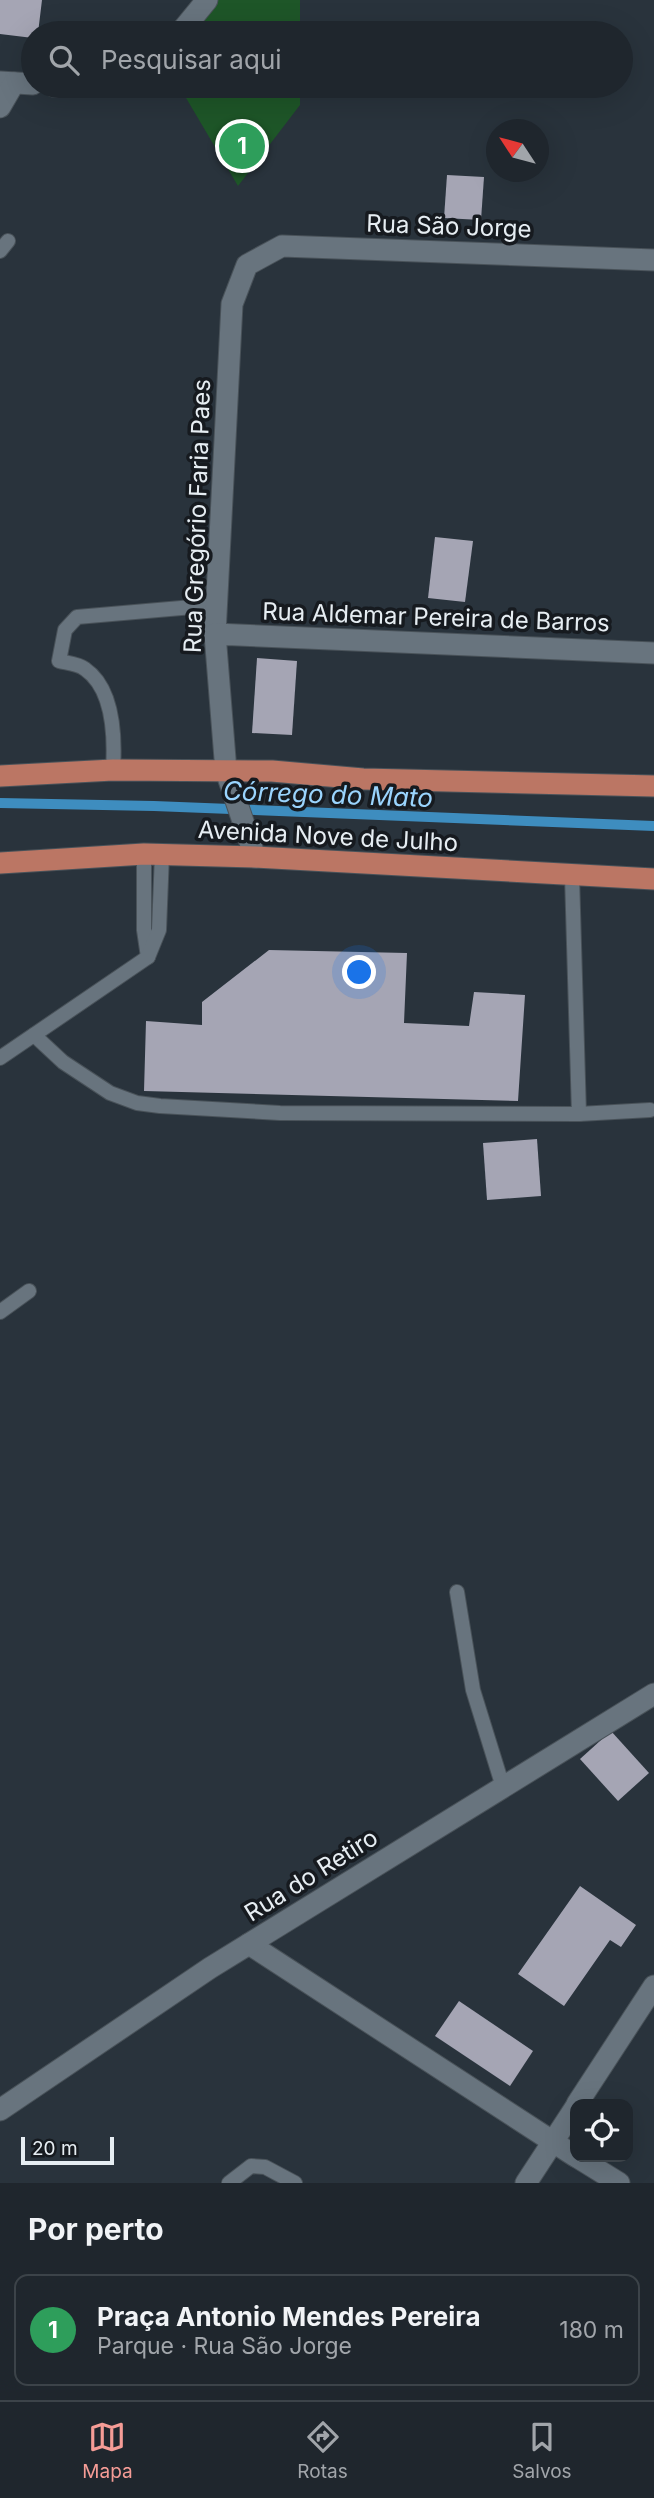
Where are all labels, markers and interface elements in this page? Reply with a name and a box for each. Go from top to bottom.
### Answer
search box [21,21,633,98]
icon: search [45,41,83,79]
text: Pesquisar aqui [101,44,282,75]
north arrow [486,119,549,182]
pin: 1 [219,120,265,172]
street label: Rua São Jorge [366,209,532,243]
street label: Rua Gregório Faria Paes [178,379,216,653]
street label: Rua Aldemar Pereira de Barros [262,596,610,638]
water label: Córrego do Mato [222,775,434,813]
street label: Avenida Nove de Julho [197,815,459,857]
your location [342,955,376,989]
street label: Rua do Retiro [239,1823,383,1927]
map controls [570,2099,633,2162]
button: locate [570,2099,633,2162]
scale bar [21,2134,114,2166]
text: 20 m [32,2137,78,2160]
text: Por perto [28,2211,164,2247]
text: Praça Antonio Mendes Pereira [97,2301,481,2332]
text: 1 [48,2316,58,2344]
text: 180 m [559,2316,624,2344]
text: Parque · Rua São Jorge [97,2332,352,2360]
tab: Mapa [82,2418,133,2483]
tab: Rotas [297,2418,348,2483]
tab: Salvos [512,2418,572,2483]

